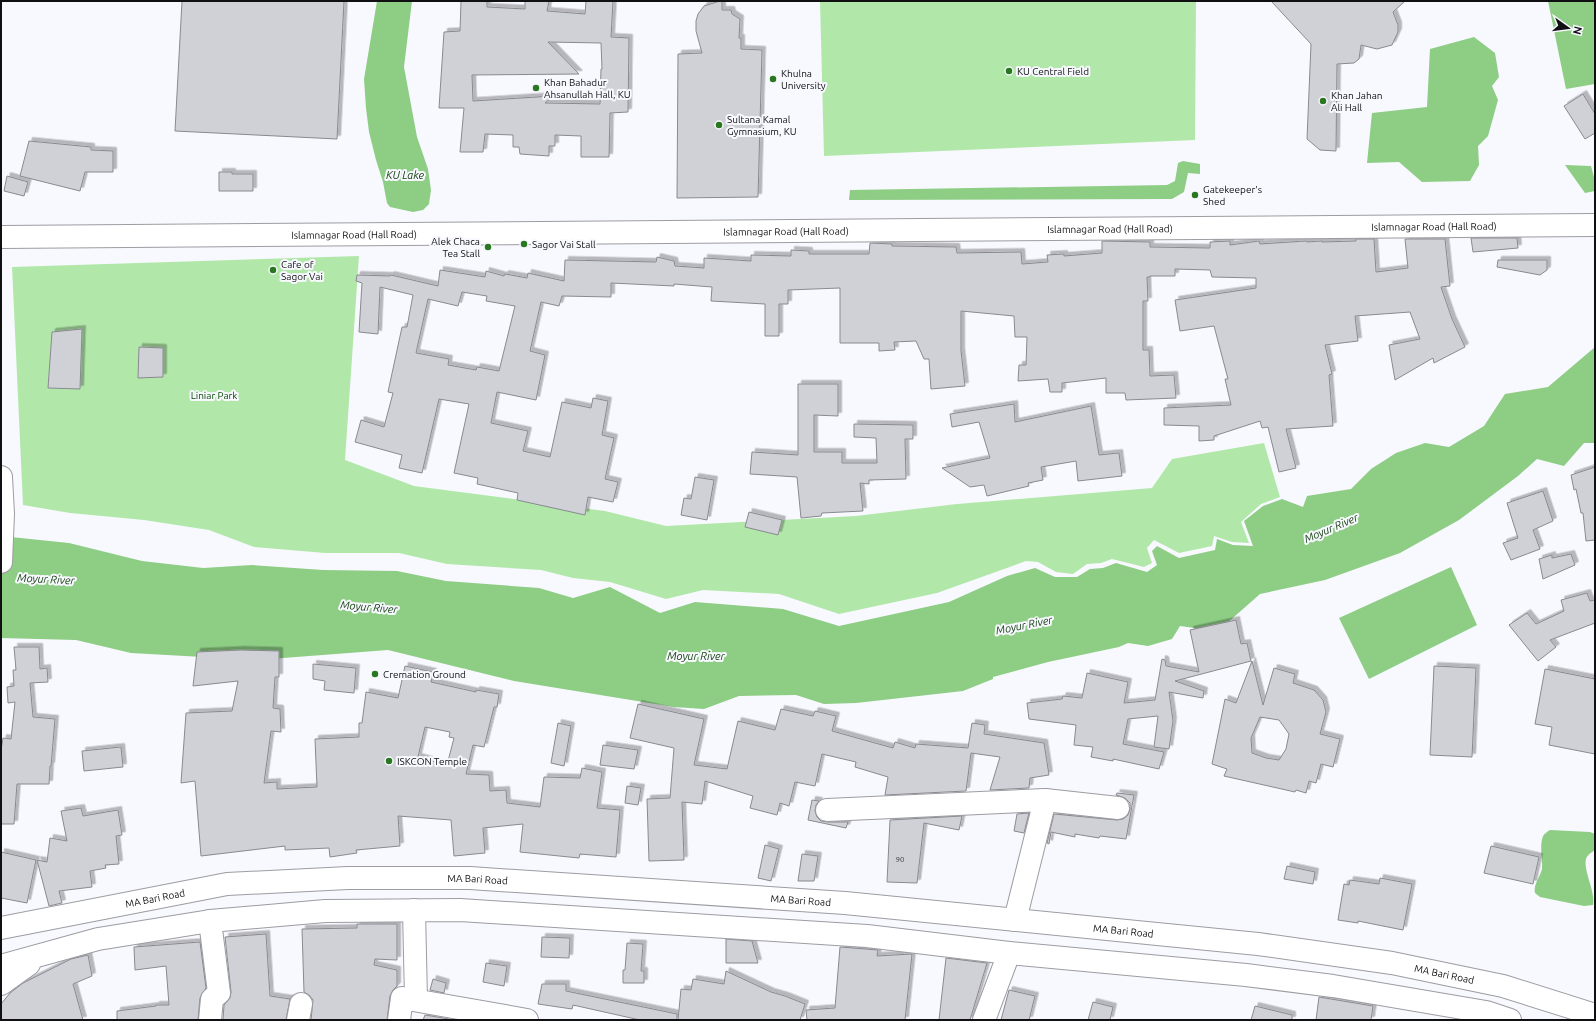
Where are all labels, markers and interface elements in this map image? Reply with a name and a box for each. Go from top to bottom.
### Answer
north arrow [1548,8,1588,48]
text: N [1571,25,1585,36]
marker: KU Central Field [1004,66,1014,76]
place label: KU Central Field [1017,66,1089,77]
place label: Khulna University [781,68,826,91]
marker: Khulna University [768,74,778,84]
place label: Khan Bahadur Ahsanullah Hall, KU [544,77,631,100]
marker: Khan Bahadur Ahsanullah Hall, KU [531,83,541,93]
place label: Khan Jahan Ali Hall [1331,90,1383,113]
marker: Khan Jahan Ali Hall [1318,96,1328,106]
place label: Sultana Kamal Gymnasium, KU [727,114,797,137]
marker: Sultana Kamal Gymnasium, KU [714,120,724,130]
water label: KU Lake [386,169,425,181]
place label: Gatekeeper's Shed [1203,184,1262,207]
marker: Gatekeeper's Shed [1190,190,1200,200]
street label: Islamnagar Road (Hall Road) [1371,221,1497,233]
street label: Islamnagar Road (Hall Road) [1047,223,1173,235]
street label: Islamnagar Road (Hall Road) [723,226,849,238]
street label: Islamnagar Road (Hall Road) [291,229,417,241]
place label: Alek Chaca Tea Stall [431,236,480,259]
marker: Sagor Vai Stall [519,239,529,249]
place label: Sagor Vai Stall [532,239,596,250]
marker: Alek Chaca Tea Stall [483,242,493,252]
place label: Cafe of Sagor Vai [281,259,323,282]
marker: Cafe of Sagor Vai [268,265,278,275]
park label: Liniar Park [191,390,237,401]
water label: Moyur River [1302,511,1361,545]
water label: Moyur River [17,572,76,587]
water label: Moyur River [340,599,399,616]
water label: Moyur River [995,613,1054,636]
water label: Moyur River [667,650,726,662]
marker: Cremation Ground [370,669,380,679]
place label: Cremation Ground [383,669,466,680]
marker: ISKCON Temple [384,756,394,766]
place label: ISKCON Temple [397,756,467,767]
house number: 90 [895,855,905,864]
street label: MA Bari Road [447,873,508,887]
street label: MA Bari Road [124,887,186,910]
street label: MA Bari Road [770,893,832,908]
street label: MA Bari Road [1093,923,1154,940]
street label: MA Bari Road [1413,963,1475,986]

